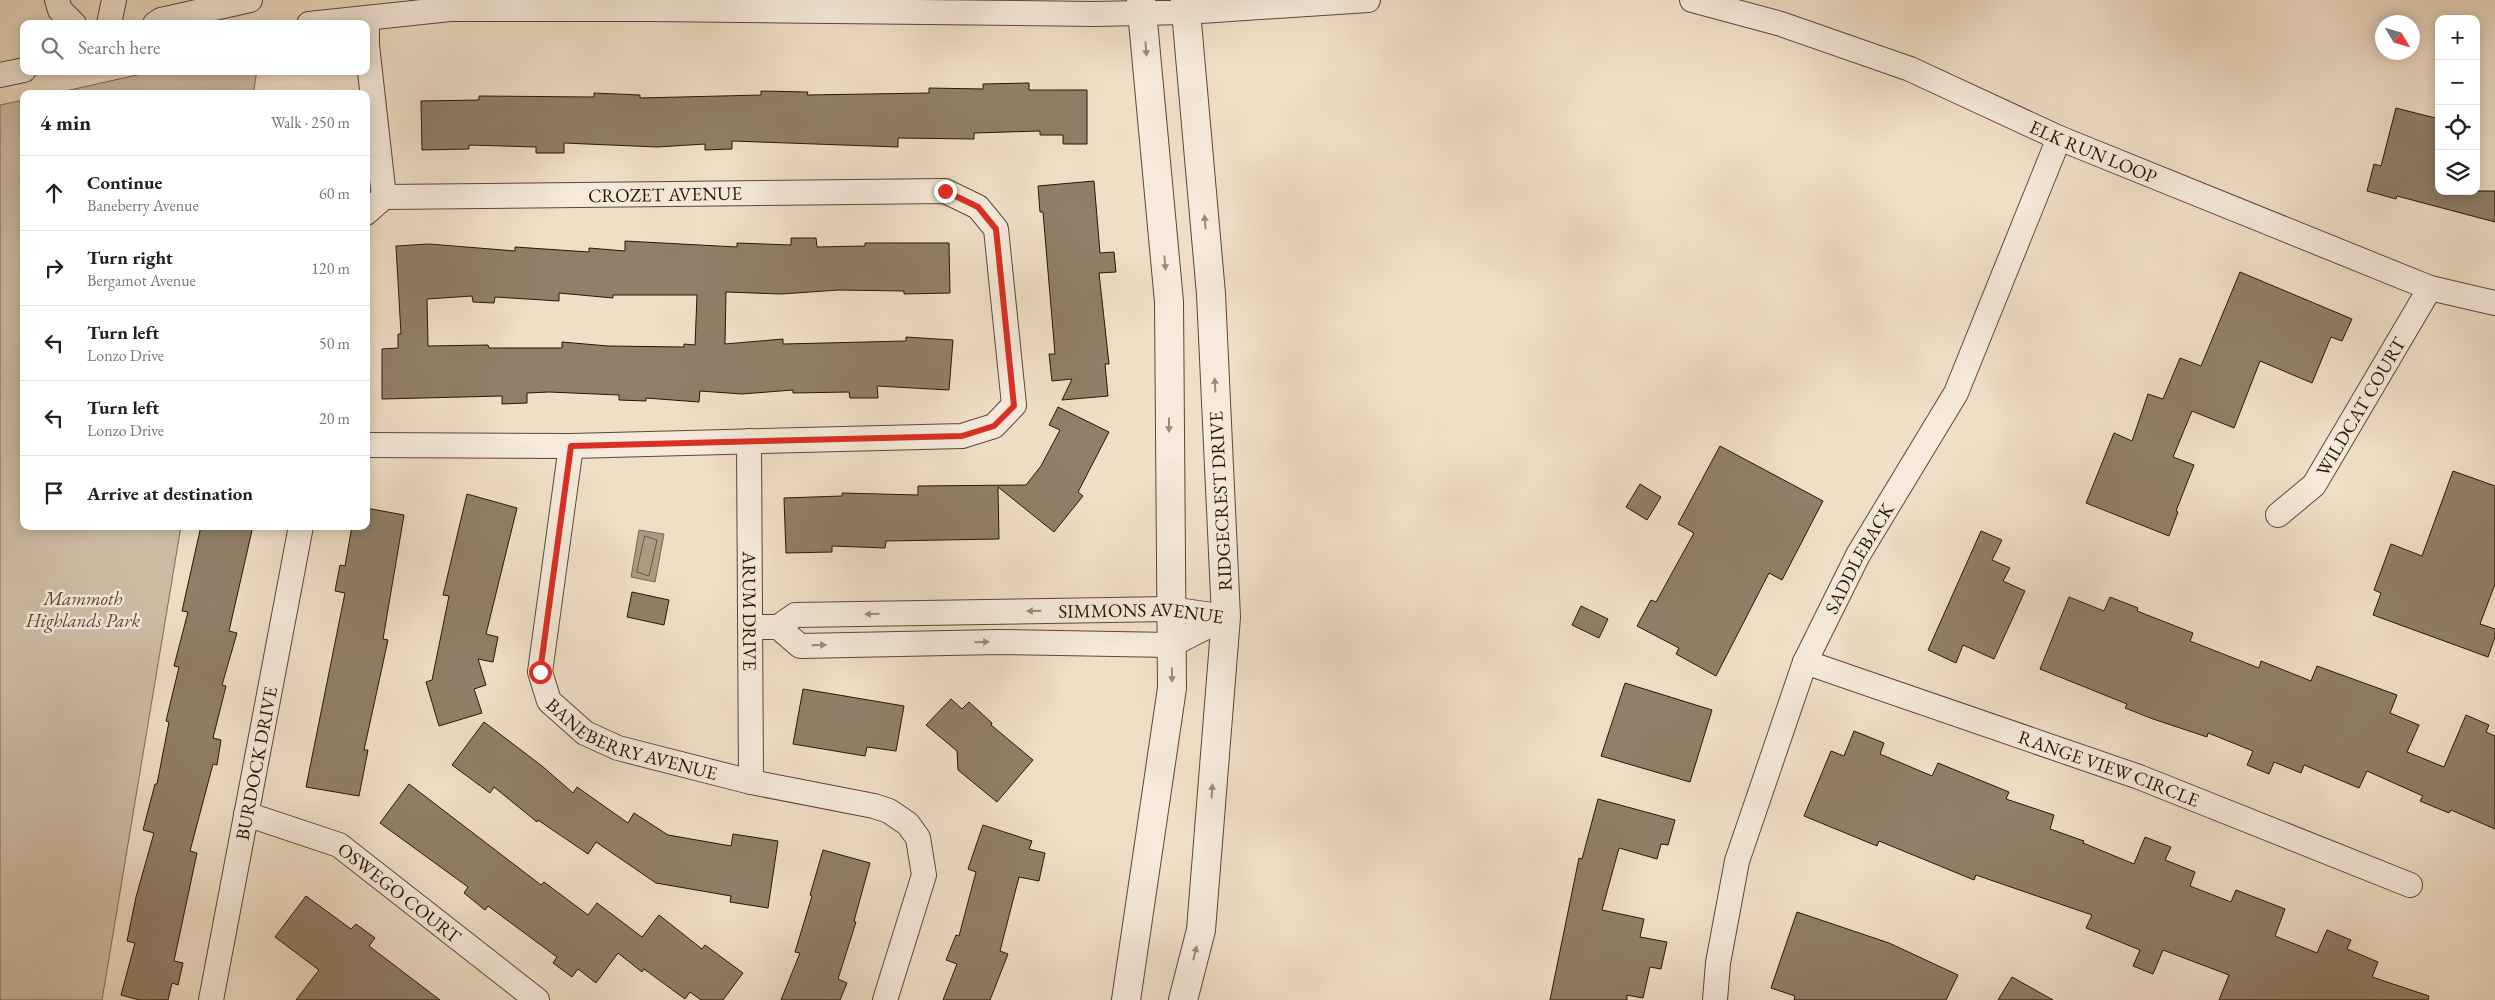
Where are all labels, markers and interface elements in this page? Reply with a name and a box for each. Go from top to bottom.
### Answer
north arrow [2375,15,2420,60]
map controls [2435,15,2480,195]
button: + [2435,15,2480,60]
search box [20,20,370,75]
icon: search [38,34,66,62]
text: Search here [78,35,160,60]
one-way arrow [1142,41,1150,57]
button: − [2435,60,2480,105]
button: locate [2435,105,2480,150]
text: 4 min [40,109,91,136]
text: Walk · 250 m [271,112,350,133]
street label: ELK RUN LOOP [2026,114,2161,190]
button: layers [2435,150,2480,195]
text: Continue [87,170,162,195]
icon: ahead [40,179,68,207]
route end [934,180,957,203]
street label: CROZET AVENUE [588,181,742,208]
text: 60 m [319,183,350,204]
text: Baneberry Avenue [87,195,199,216]
one-way arrow [1201,214,1209,230]
text: Turn right [87,245,173,270]
icon: right [40,254,68,282]
one-way arrow [1161,255,1169,271]
text: 120 m [311,258,350,279]
text: Bergamot Avenue [87,270,196,291]
text: Turn left [87,320,159,345]
icon: left [40,329,68,357]
street label: WILDCAT COURT [2310,332,2411,481]
text: 50 m [319,333,350,354]
text: Lonzo Drive [87,345,164,366]
one-way arrow [1211,376,1219,392]
text: Turn left [87,395,159,420]
icon: left [40,404,68,432]
text: 20 m [319,408,350,429]
street label: RIDGECREST DRIVE [1203,410,1238,591]
one-way arrow [1165,417,1173,433]
text: Lonzo Drive [87,420,164,441]
icon: arrive [40,479,68,507]
text: Arrive at destination [87,481,253,506]
street label: SADDLEBACK [1819,498,1900,618]
street label: ARUM DRIVE [737,550,762,671]
park label: Mammoth Highlands Park [25,586,140,633]
street label: SIMMONS AVENUE [1058,597,1225,630]
one-way arrow [1026,607,1042,615]
one-way arrow [864,610,880,618]
one-way arrow [974,638,990,646]
one-way arrow [812,641,828,649]
route start [529,661,552,684]
one-way arrow [1168,667,1176,683]
street label: BURDOCK DRIVE [230,684,283,842]
street label: BANEBERRY AVENUE [541,692,720,786]
street label: RANGE VIEW CIRCLE [2015,724,2203,813]
one-way arrow [1208,783,1216,799]
street label: OSWEGO COURT [333,837,466,949]
one-way arrow [1191,945,1199,960]

